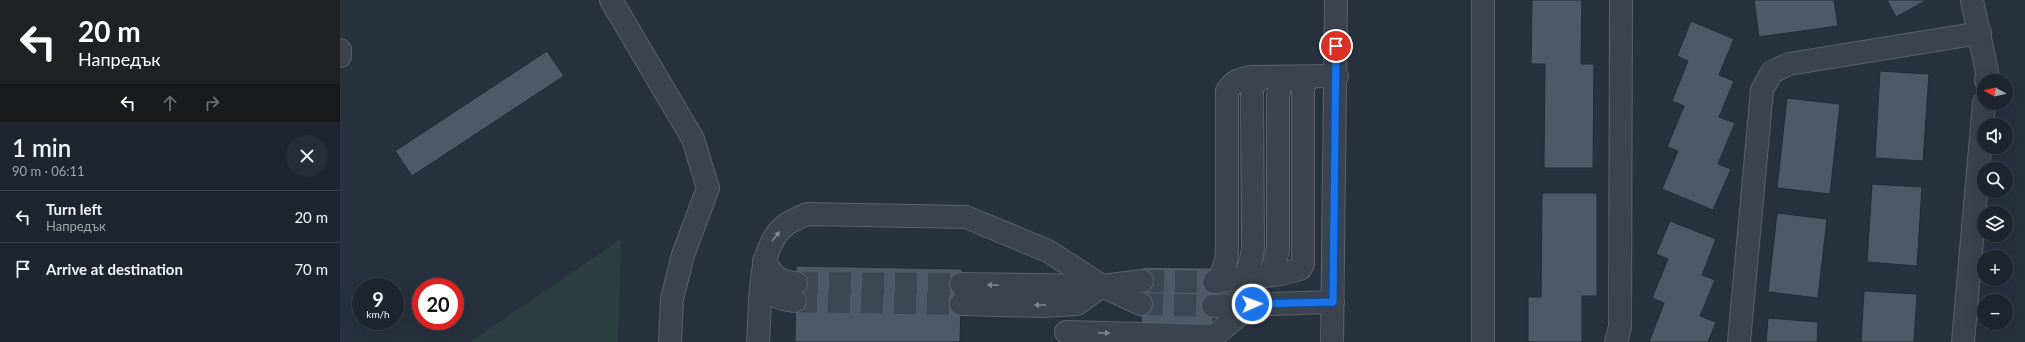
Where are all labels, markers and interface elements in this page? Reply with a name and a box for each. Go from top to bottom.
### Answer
text: 20 m [78,14,141,48]
icon: left [12,16,64,68]
pin [1319,29,1353,63]
icon: arrive [1325,35,1347,57]
text: Напредък [78,48,161,70]
north arrow [1977,74,2013,110]
map controls [1977,74,2013,330]
icon: left [117,92,139,114]
icon: ahead [159,92,181,114]
icon: right [201,92,223,114]
button: sound [1977,118,2013,154]
text: 1 min [12,133,71,162]
button: close [286,135,328,177]
button: search [1977,162,2013,198]
text: 90 m · 06:11 [12,163,85,179]
text: Turn left [46,200,102,218]
icon: left [12,206,34,228]
button: layers [1977,206,2013,242]
text: 20 m [294,208,328,226]
text: Напредък [46,218,106,234]
one-way arrow [772,231,781,242]
button: + [1977,250,2013,286]
icon: arrive [12,258,34,280]
text: Arrive at destination [46,260,183,278]
text: 70 m [294,260,328,278]
speed limit sign: 20 [412,278,464,330]
one-way arrow [986,282,999,288]
position arrow [1231,283,1273,325]
text: 9 [372,287,384,311]
button: − [1977,294,2013,330]
one-way arrow [1033,302,1046,308]
text: km/h [366,308,390,320]
one-way arrow [1098,330,1111,336]

